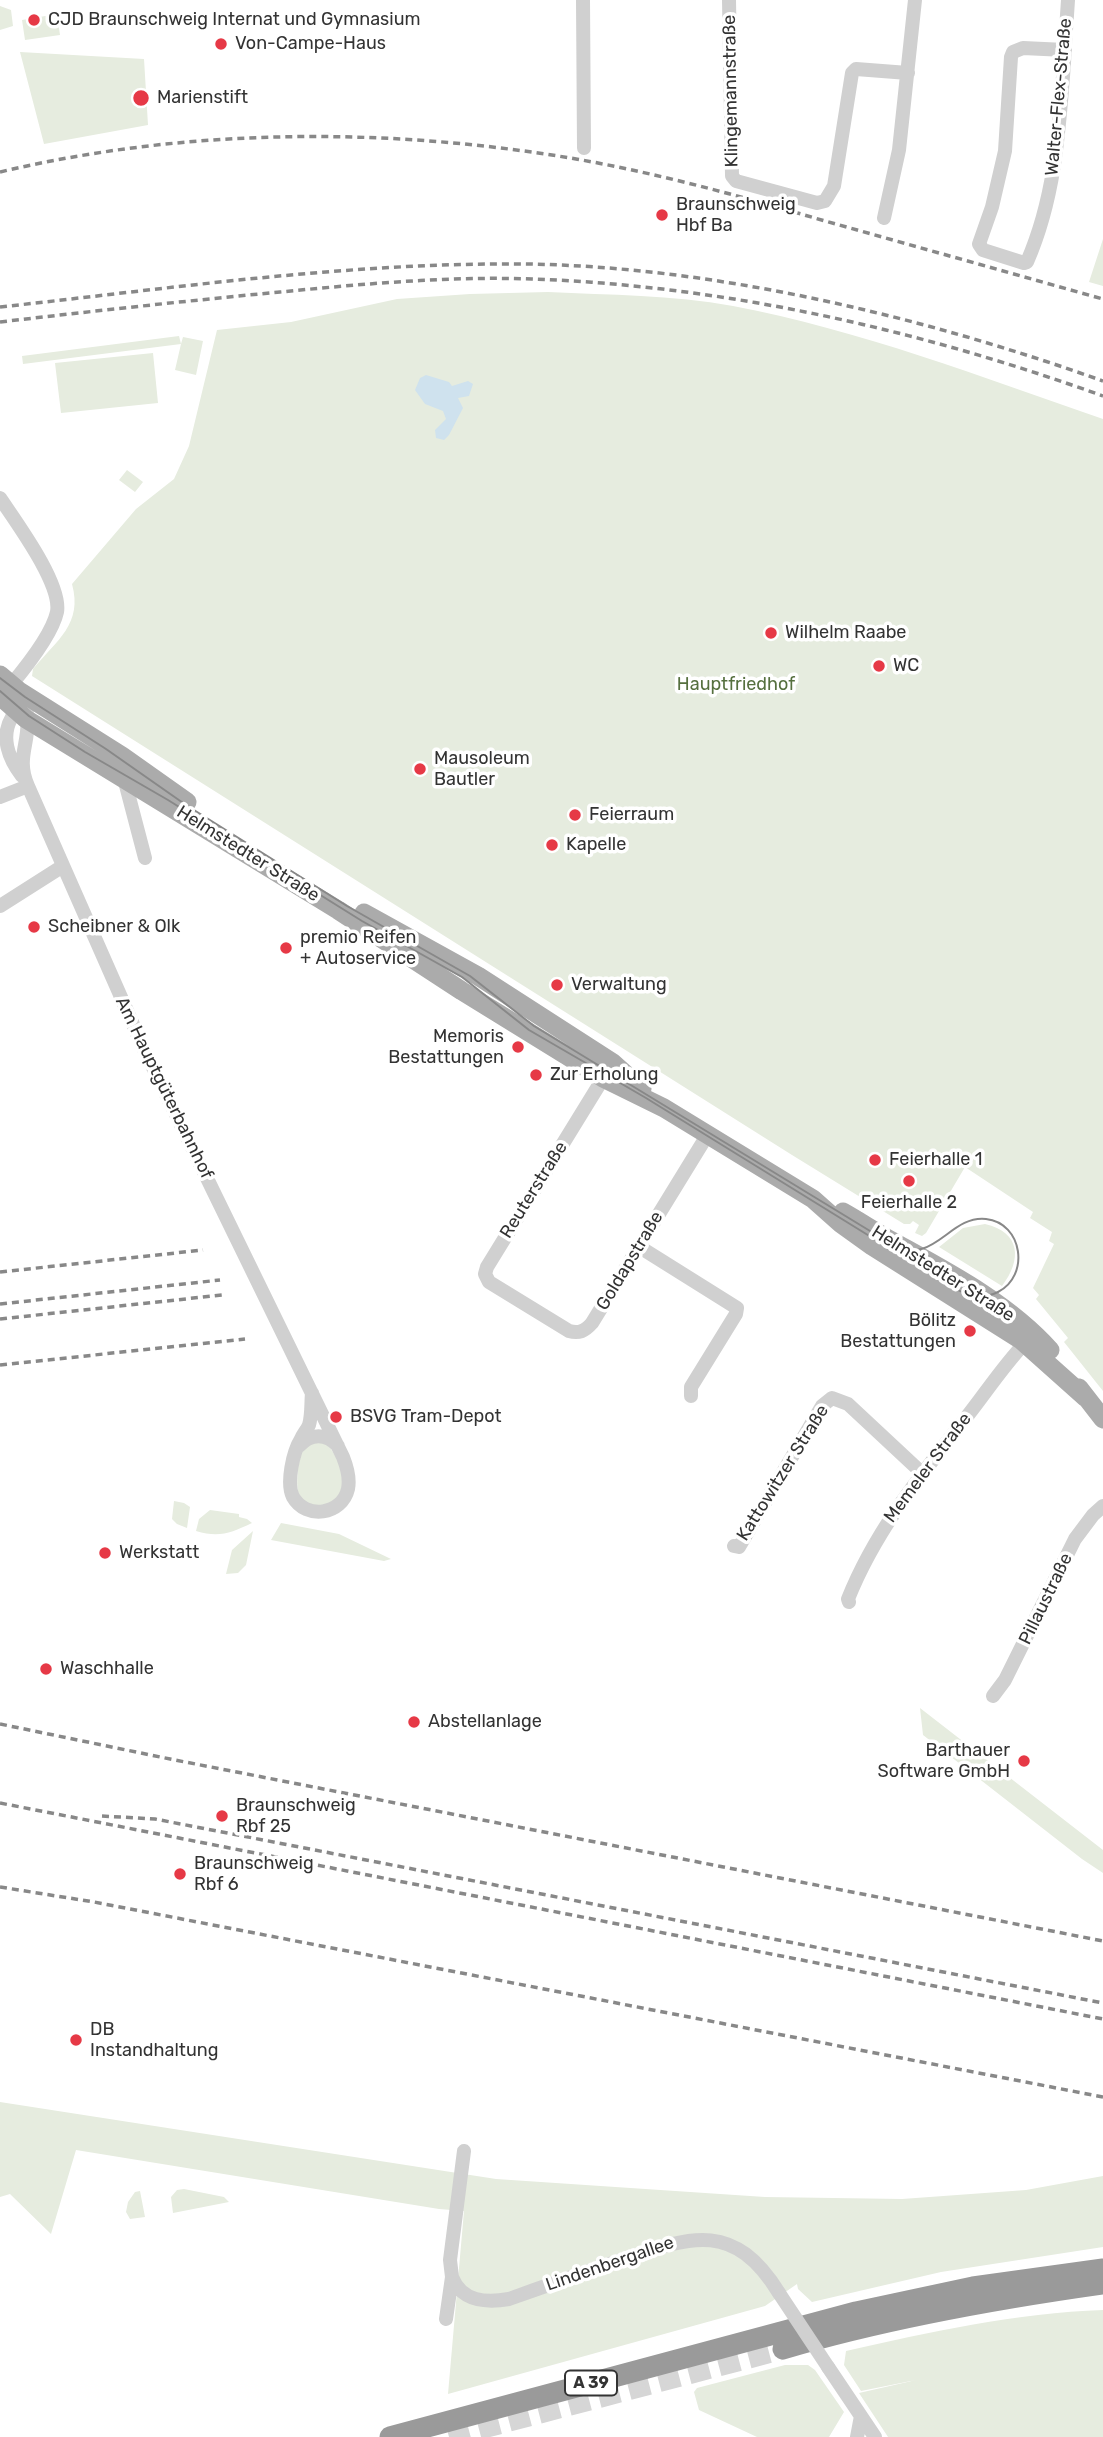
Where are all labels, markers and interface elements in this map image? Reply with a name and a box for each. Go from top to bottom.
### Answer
place label: CJD Braunschweig Internat und Gymnasium [48,9,420,31]
marker: CJD Braunschweig Internat und Gymnasium [26,12,42,28]
street label: Klingemannstraße [719,15,743,167]
street label: Walter-Flex-Straße [1041,17,1077,177]
place label: Von-Campe-Haus [235,33,386,55]
marker: Von-Campe-Haus [213,36,229,52]
place label: Marienstift [157,87,248,109]
marker: Marienstift [131,88,151,108]
place label: Braunschweig Hbf Ba [676,194,796,236]
marker: Braunschweig Hbf Ba [654,207,670,223]
place label: Wilhelm Raabe [785,622,906,644]
marker: Wilhelm Raabe [763,625,779,641]
place label: WC [893,655,919,677]
marker: WC [871,658,887,674]
park label: Hauptfriedhof [677,674,795,696]
place label: Mausoleum Bautler [434,748,530,790]
marker: Mausoleum Bautler [412,761,428,777]
street label: Helmstedter Straße [173,801,323,907]
place label: Feierraum [589,804,674,826]
marker: Feierraum [567,807,583,823]
place label: Kapelle [566,834,626,856]
marker: Kapelle [544,837,560,853]
place label: Scheibner & Olk [48,916,180,938]
marker: Scheibner & Olk [26,919,42,935]
place label: premio Reifen + Autoservice [300,927,416,970]
marker: premio Reifen + Autoservice [278,940,294,956]
place label: Verwaltung [571,974,667,996]
marker: Verwaltung [549,977,565,993]
street label: Am Hauptgüterbahnhof [110,993,218,1183]
place label: Memoris Bestattungen [388,1026,504,1068]
marker: Memoris Bestattungen [510,1039,526,1055]
place label: Zur Erholung [550,1064,658,1086]
marker: Zur Erholung [528,1067,544,1083]
street label: Reuterstraße [496,1138,572,1242]
place label: Feierhalle 1 [889,1149,983,1171]
marker: Feierhalle 1 [867,1152,883,1168]
marker: Feierhalle 2 [901,1173,917,1189]
place label: Feierhalle 2 [861,1192,957,1214]
street label: Goldapstraße [592,1207,668,1315]
street label: Helmstedter Straße [868,1221,1018,1327]
place label: Bölitz Bestattungen [840,1310,956,1352]
marker: Bölitz Bestattungen [962,1323,978,1339]
street label: Kattowitzer Straße [732,1401,834,1545]
place label: BSVG Tram-Depot [350,1406,502,1428]
marker: BSVG Tram-Depot [328,1409,344,1425]
street label: Memeler Straße [880,1409,976,1527]
place label: Werkstatt [119,1542,199,1564]
marker: Werkstatt [97,1545,113,1561]
street label: Pillaustraße [1015,1550,1077,1648]
place label: Waschhalle [60,1658,154,1680]
marker: Waschhalle [38,1661,54,1677]
place label: Abstellanlage [428,1711,542,1733]
marker: Abstellanlage [406,1714,422,1730]
place label: Barthauer Software GmbH [878,1740,1010,1782]
marker: Barthauer Software GmbH [1016,1753,1032,1769]
place label: Braunschweig Rbf 25 [236,1795,356,1838]
marker: Braunschweig Rbf 25 [214,1808,230,1824]
place label: Braunschweig Rbf 6 [194,1853,314,1896]
marker: Braunschweig Rbf 6 [172,1866,188,1882]
place label: DB Instandhaltung [90,2019,218,2062]
marker: DB Instandhaltung [68,2032,84,2048]
street label: Lindenbergallee [543,2232,677,2296]
road number: A 39 [565,2370,617,2396]

